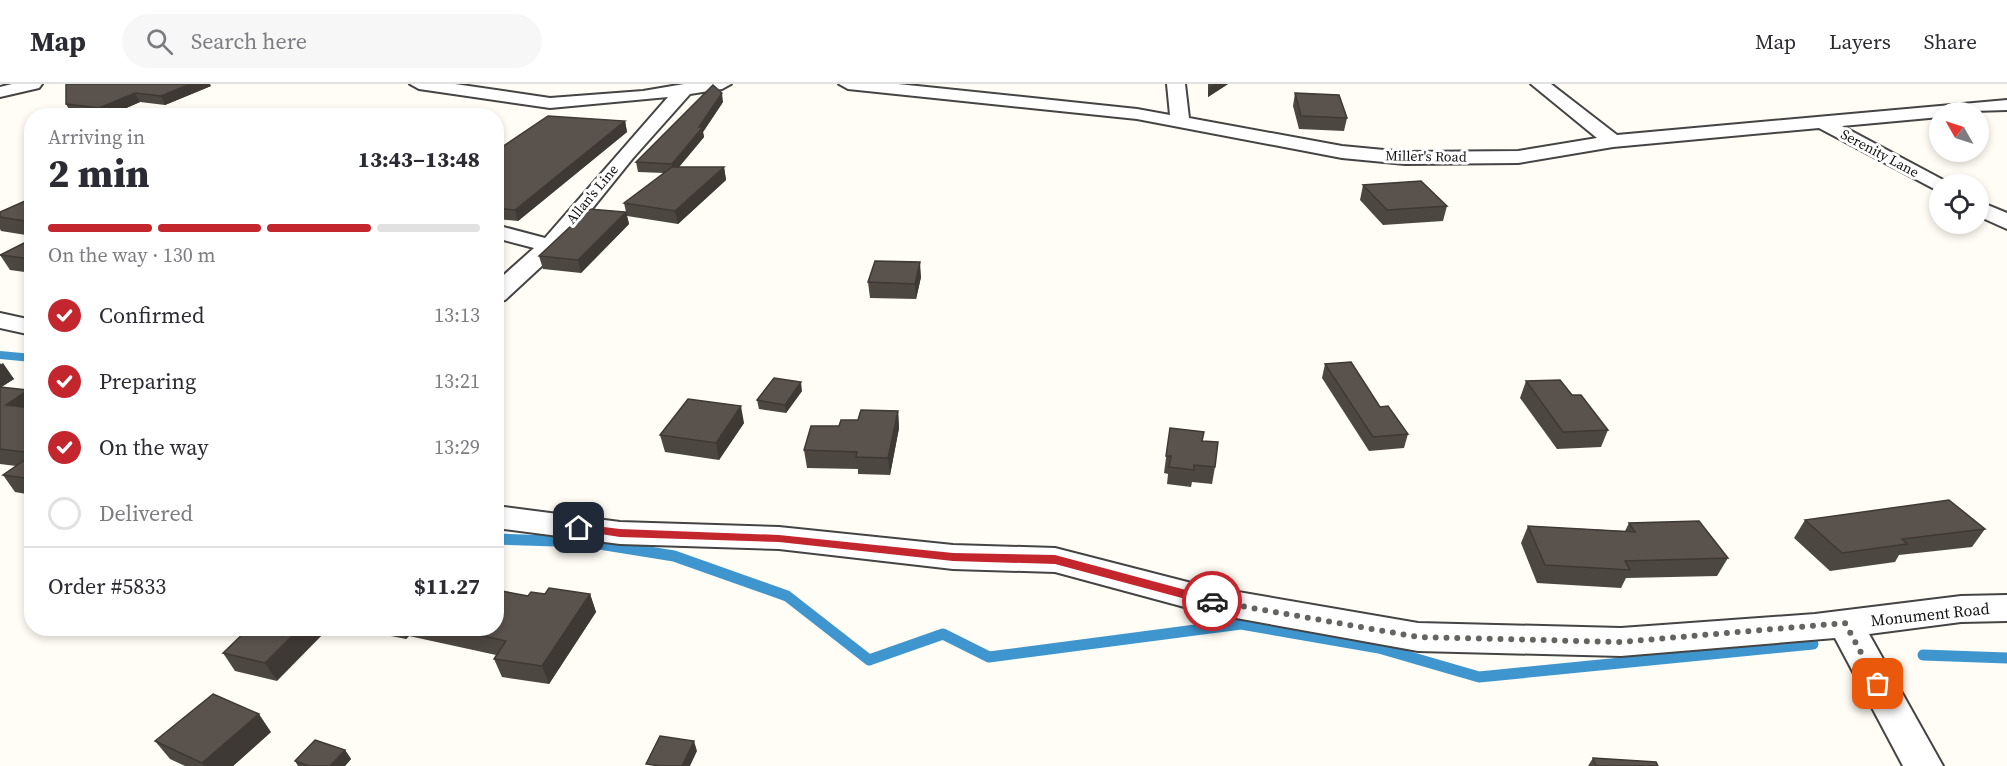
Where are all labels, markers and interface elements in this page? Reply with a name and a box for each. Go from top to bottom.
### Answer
search box [122,14,542,68]
text: Map [30,22,86,60]
icon: search [143,25,176,58]
text: Search here [191,26,307,56]
text: Map [1755,27,1796,56]
text: Layers [1829,27,1891,56]
text: Share [1924,27,1977,56]
north arrow [1929,102,1989,162]
map controls [1929,102,1989,234]
text: Arriving in [48,123,145,151]
street label: Serenity Lane [1837,124,1923,182]
text: 13:43–13:48 [358,144,480,174]
street label: Miller's Road [1385,145,1467,167]
text: 2 min [48,147,150,200]
street label: Allan's Line [561,160,623,228]
button: locate [1929,174,1989,234]
text: On the way · 130 m [48,241,215,269]
icon: check [48,299,81,332]
text: Confirmed [99,300,204,330]
text: 13:13 [434,301,480,329]
icon: check [48,365,81,398]
text: Preparing [99,366,196,396]
text: 13:21 [434,367,480,395]
icon: check [48,431,81,464]
text: On the way [99,432,208,462]
text: 13:29 [434,433,480,461]
text: Delivered [99,498,193,528]
pin [553,502,604,553]
icon: home [562,511,595,544]
text: Order #5833 [48,571,166,601]
text: $11.27 [414,571,480,601]
courier [1182,571,1242,631]
icon: car [1196,585,1229,618]
street label: Monument Road [1870,597,1990,631]
pin [1852,658,1903,709]
icon: bag [1861,667,1894,700]

